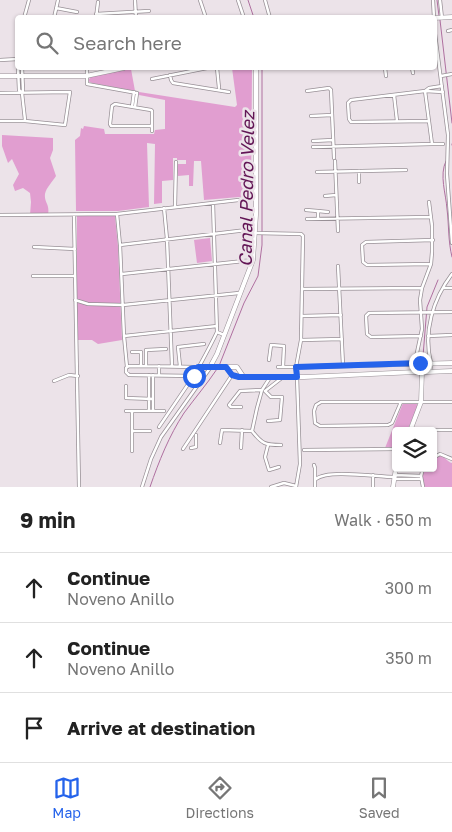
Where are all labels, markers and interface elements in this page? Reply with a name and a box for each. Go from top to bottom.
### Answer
search box [15,15,437,70]
icon: search [33,29,61,57]
text: Search here [73,31,182,54]
water label: Canal Pedro Velez [234,109,258,267]
route end [409,352,432,375]
route start [183,365,206,388]
map controls [392,427,437,472]
button: layers [392,427,437,472]
text: 9 min [20,507,75,533]
text: Walk · 650 m [334,510,432,530]
text: Continue [67,566,150,589]
icon: ahead [20,574,48,602]
text: 300 m [385,578,432,598]
text: Noveno Anillo [67,589,174,609]
text: Continue [67,636,150,659]
icon: ahead [20,644,48,672]
text: 350 m [385,648,432,668]
text: Noveno Anillo [67,659,174,679]
icon: arrive [20,714,48,742]
text: Arrive at destination [67,716,255,739]
tab: Map [52,774,81,821]
tab: Directions [186,774,254,821]
tab: Saved [359,774,400,821]

